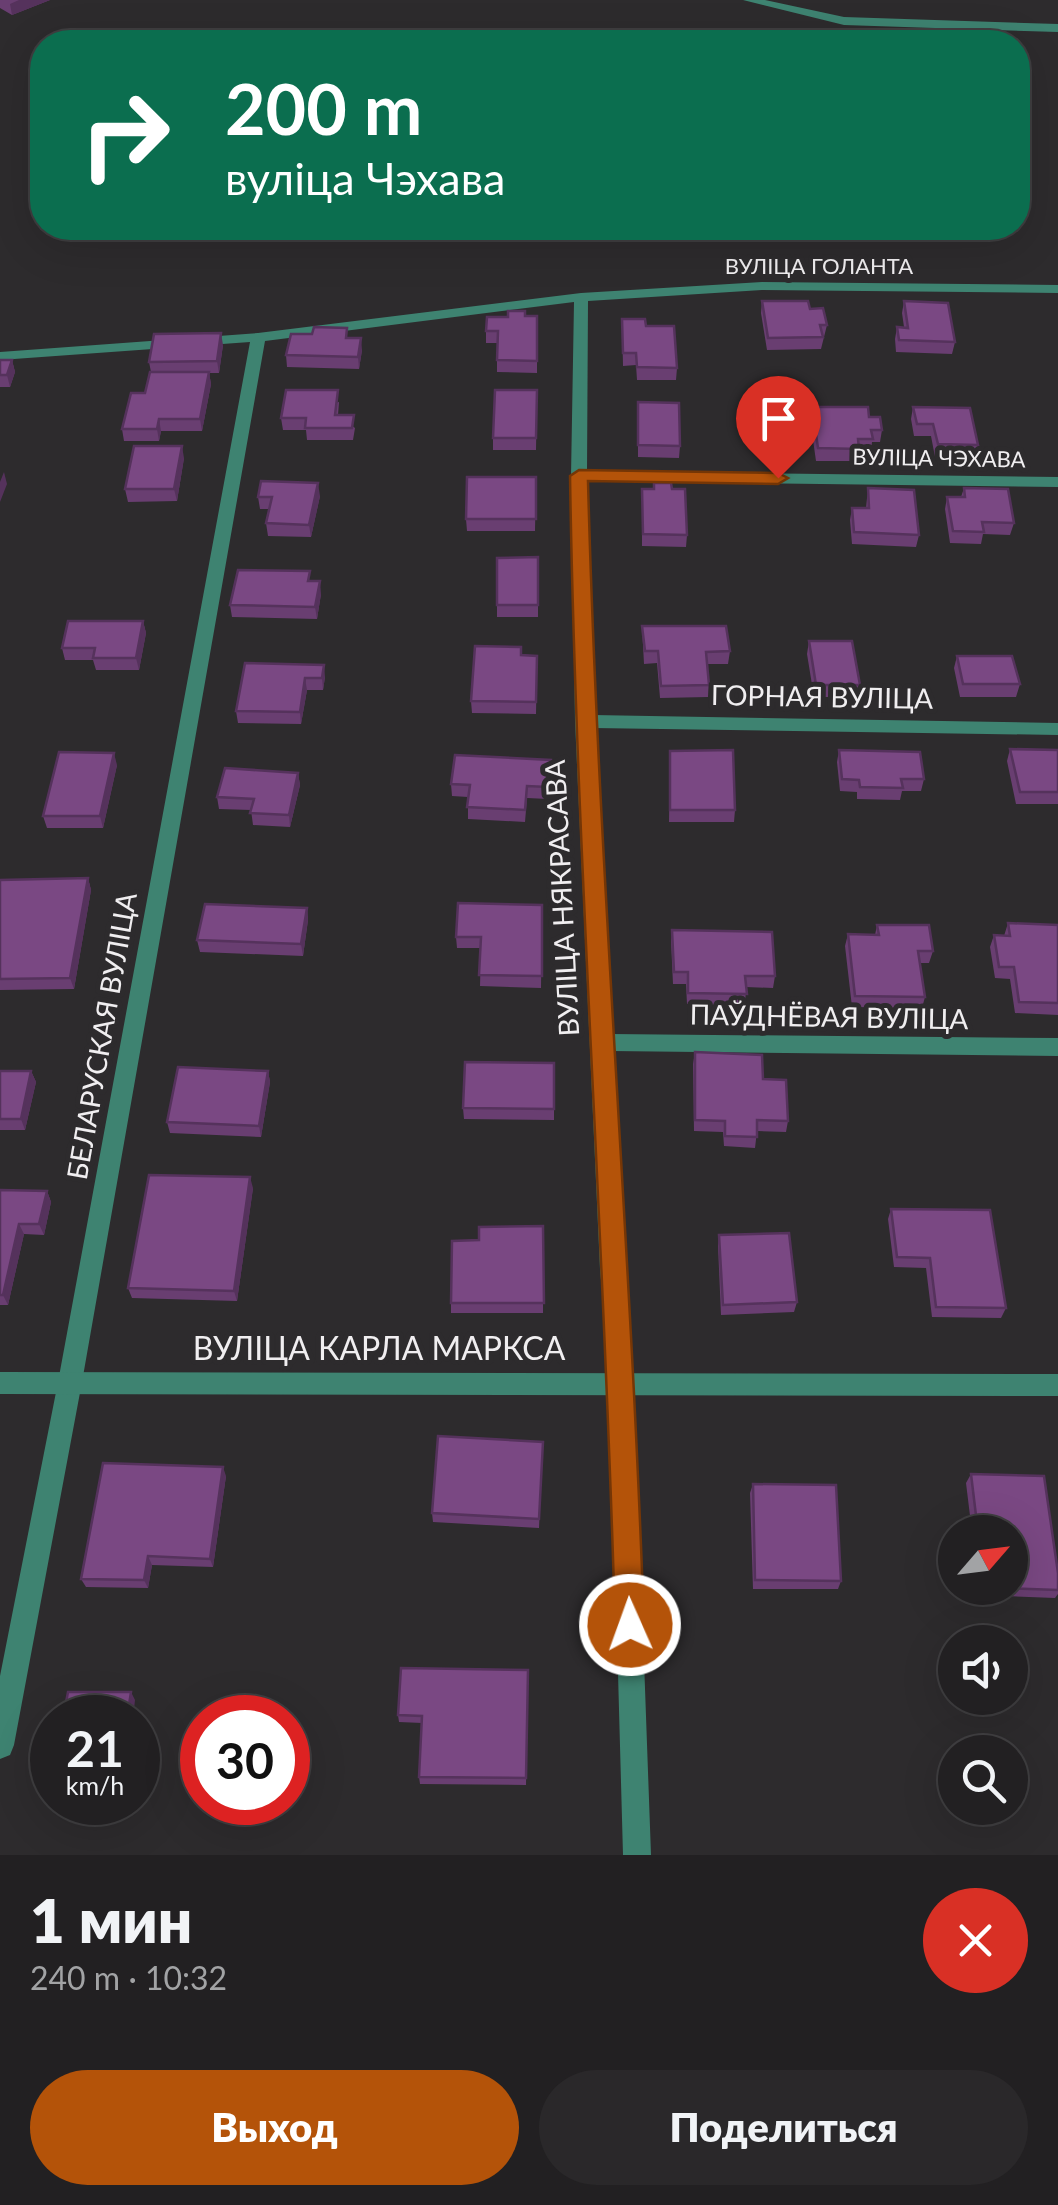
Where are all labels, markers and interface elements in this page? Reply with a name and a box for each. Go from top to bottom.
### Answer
text: 200 m [225,66,422,150]
icon: right [60,70,190,200]
text: вуліца Чэхава [225,151,505,205]
street label: ВУЛІЦА ГОЛАНТА [725,252,913,279]
pin [736,376,821,479]
icon: arrive [751,391,806,446]
street label: ВУЛІЦА ЧЭХАВА [852,442,1026,473]
street label: ГОРНАЯ ВУЛІЦА [711,677,933,715]
street label: ВУЛІЦА НЯКРАСАВА [537,759,585,1037]
street label: БЕЛАРУСКАЯ ВУЛІЦА [59,889,143,1182]
street label: ПАЎДНЁВАЯ ВУЛІЦА [689,997,969,1035]
street label: ВУЛІЦА КАРЛА МАРКСА [193,1328,566,1367]
north arrow [938,1515,1028,1605]
map controls [938,1515,1028,1825]
position arrow [578,1573,682,1677]
button: sound [938,1625,1028,1715]
speed limit sign: 30 [180,1695,310,1825]
text: 21 [66,1718,124,1778]
button: search [938,1735,1028,1825]
text: km/h [66,1770,124,1800]
text: 1 мин [30,1884,192,1956]
button: close [923,1888,1028,1993]
text: 240 m · 10:32 [30,1958,227,1997]
button: Выход [30,2070,519,2185]
button: Поделиться [539,2070,1028,2185]

